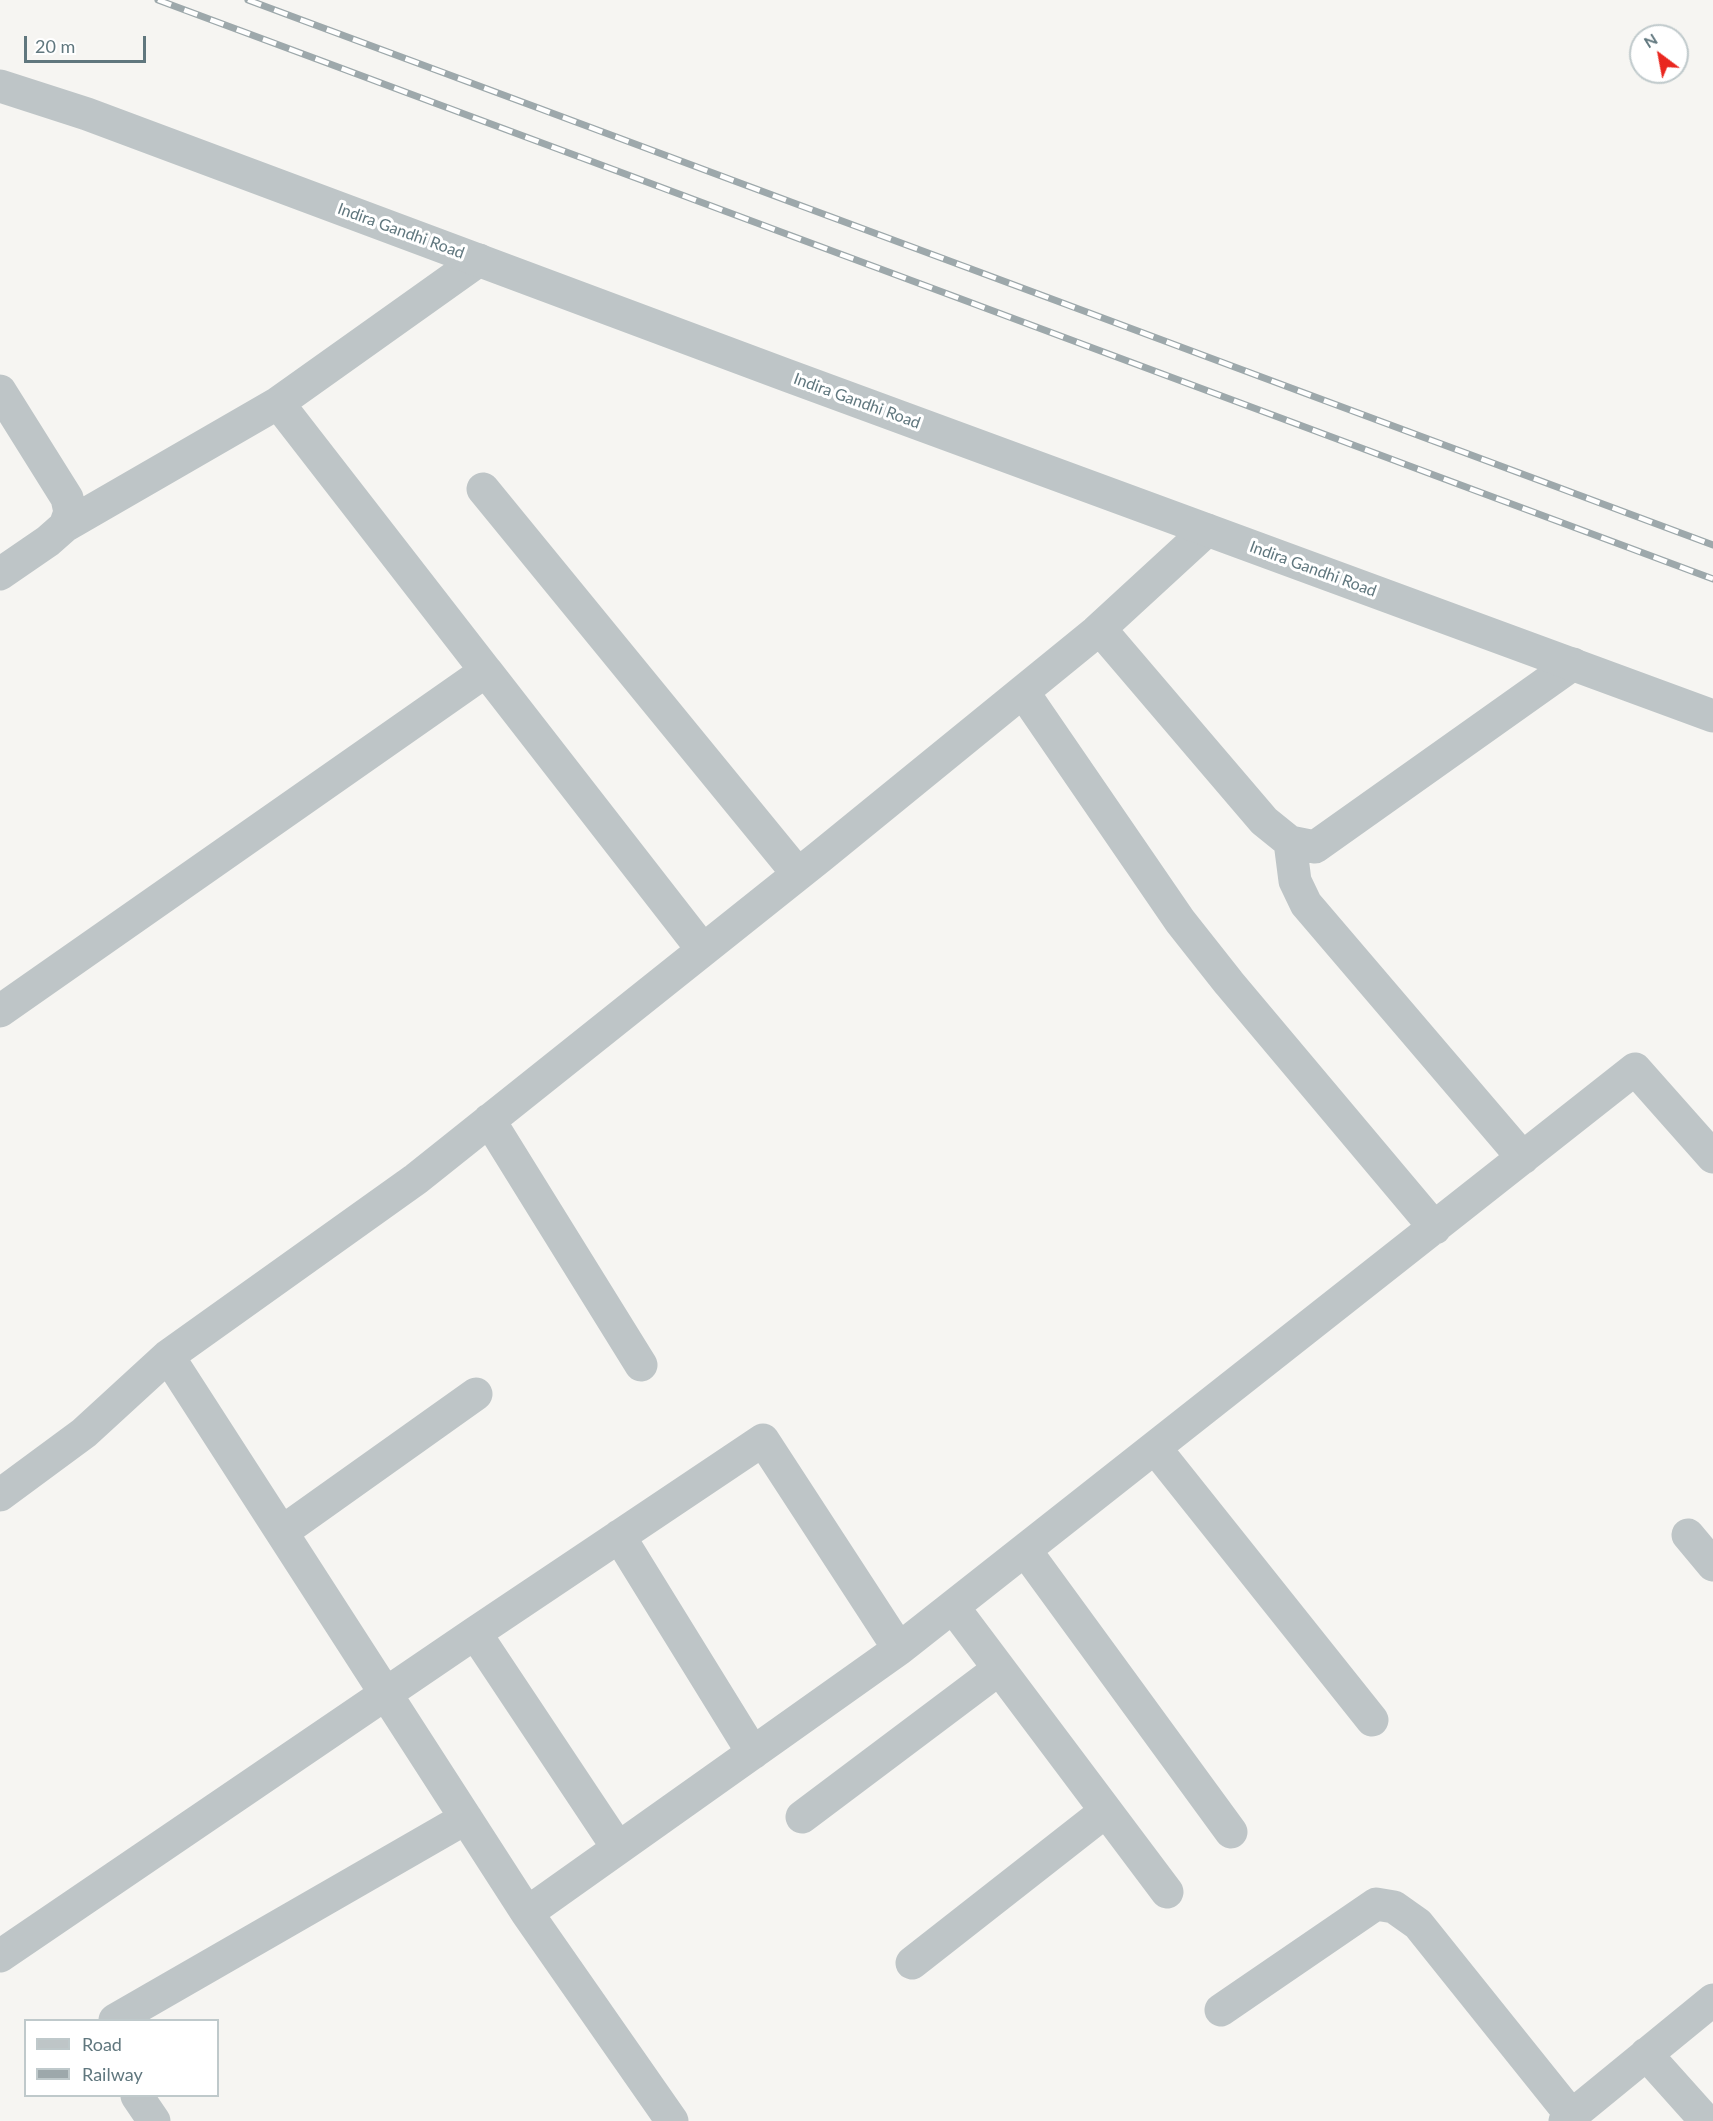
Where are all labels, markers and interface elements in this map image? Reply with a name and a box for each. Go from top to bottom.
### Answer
scale bar [27,24,148,62]
north arrow [1629,24,1689,84]
text: N [1640,29,1661,51]
text: 20 m [35,35,75,57]
street label: Indira Gandhi Road [335,199,467,263]
street label: Indira Gandhi Road [791,369,923,433]
street label: Indira Gandhi Road [1247,537,1379,601]
legend [24,2019,219,2097]
text: Road [82,2033,122,2055]
text: Railway [82,2063,143,2085]

